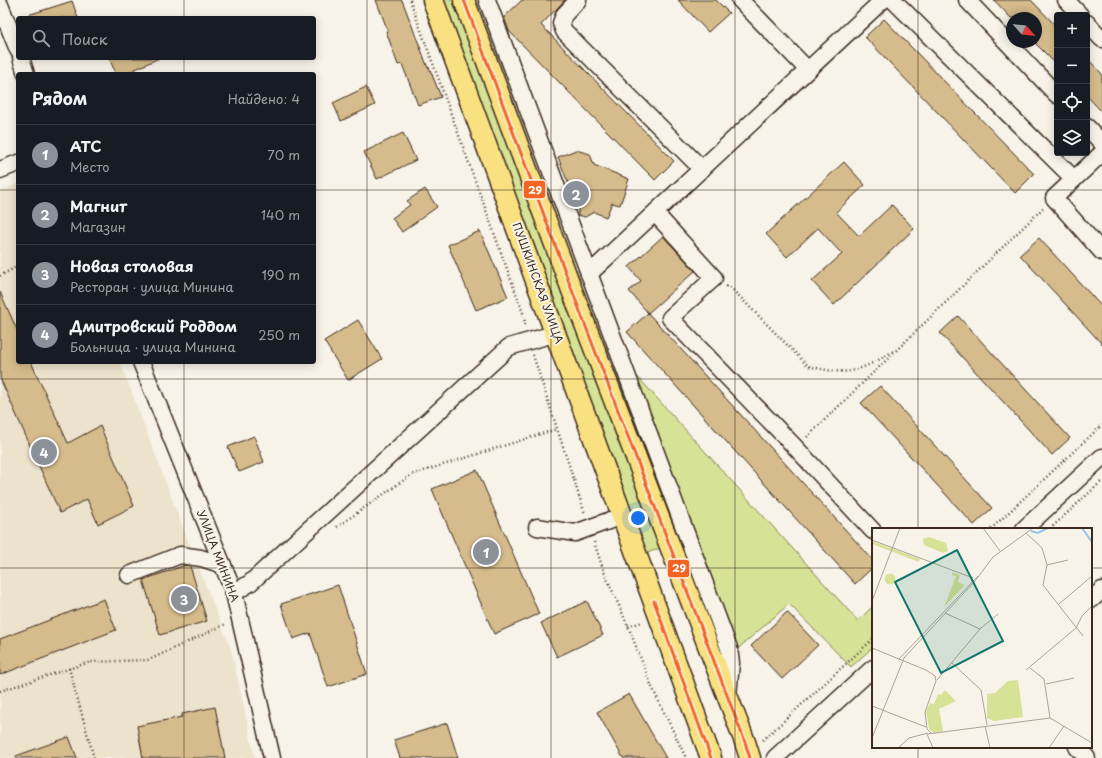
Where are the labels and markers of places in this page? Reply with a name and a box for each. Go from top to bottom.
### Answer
pin: 2 [563,179,589,209]
pin: 4 [31,437,57,467]
pin: 1 [473,537,499,567]
pin: 3 [171,584,197,614]

